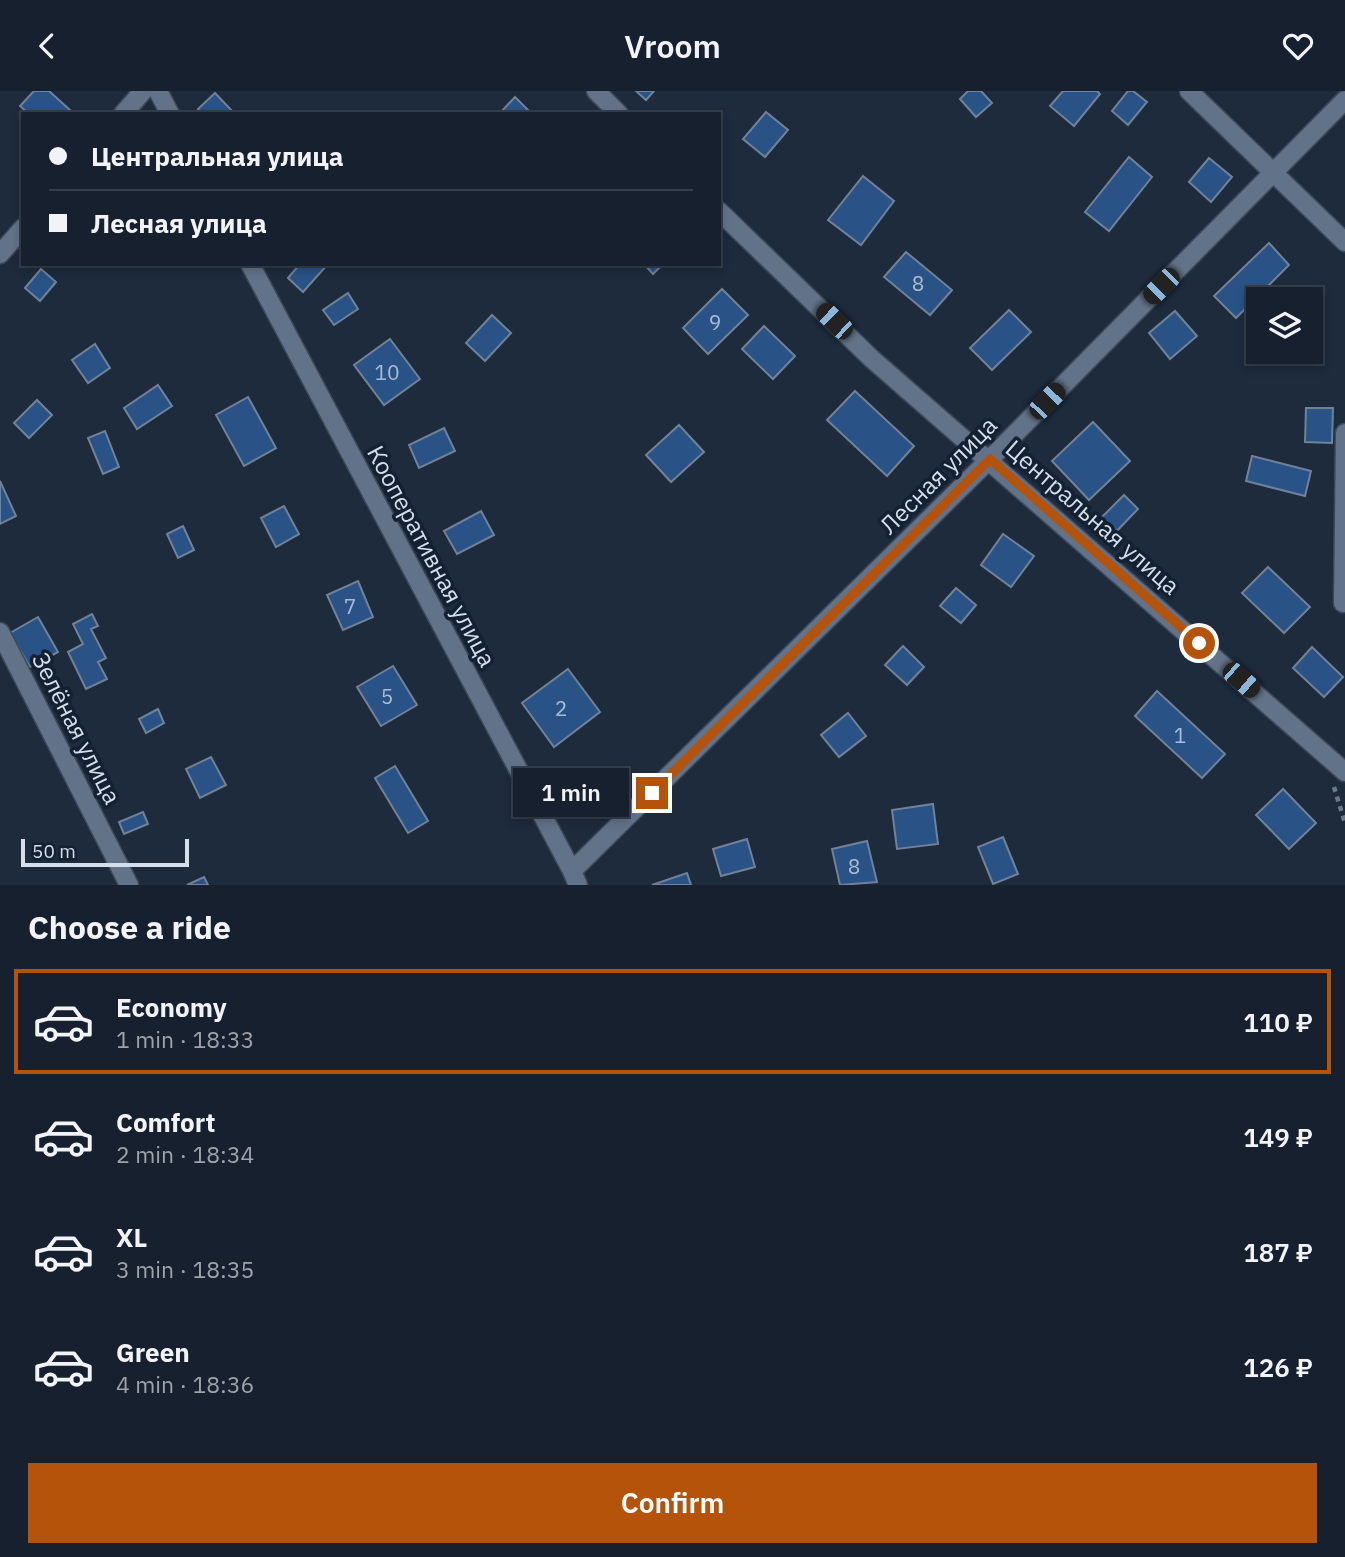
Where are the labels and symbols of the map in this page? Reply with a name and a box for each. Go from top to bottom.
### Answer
car [1139,264,1184,308]
house number: 8 [912,269,924,297]
car [812,299,857,343]
house number: 9 [709,308,721,336]
house number: 10 [374,358,400,386]
car [1025,379,1070,423]
street label: Лесная улица [872,409,1004,541]
street label: Центральная улица [999,432,1187,602]
street label: Кооперативная улица [360,440,504,672]
house number: 7 [344,592,356,620]
route start [1183,627,1215,659]
street label: Зелёная улица [25,647,129,809]
car [1219,658,1264,702]
house number: 5 [381,682,393,710]
house number: 2 [555,694,567,722]
house number: 1 [1174,721,1186,749]
callout: 1 min [512,769,628,817]
route end [636,777,668,809]
scale bar [21,836,189,868]
house number: 8 [848,852,860,880]

